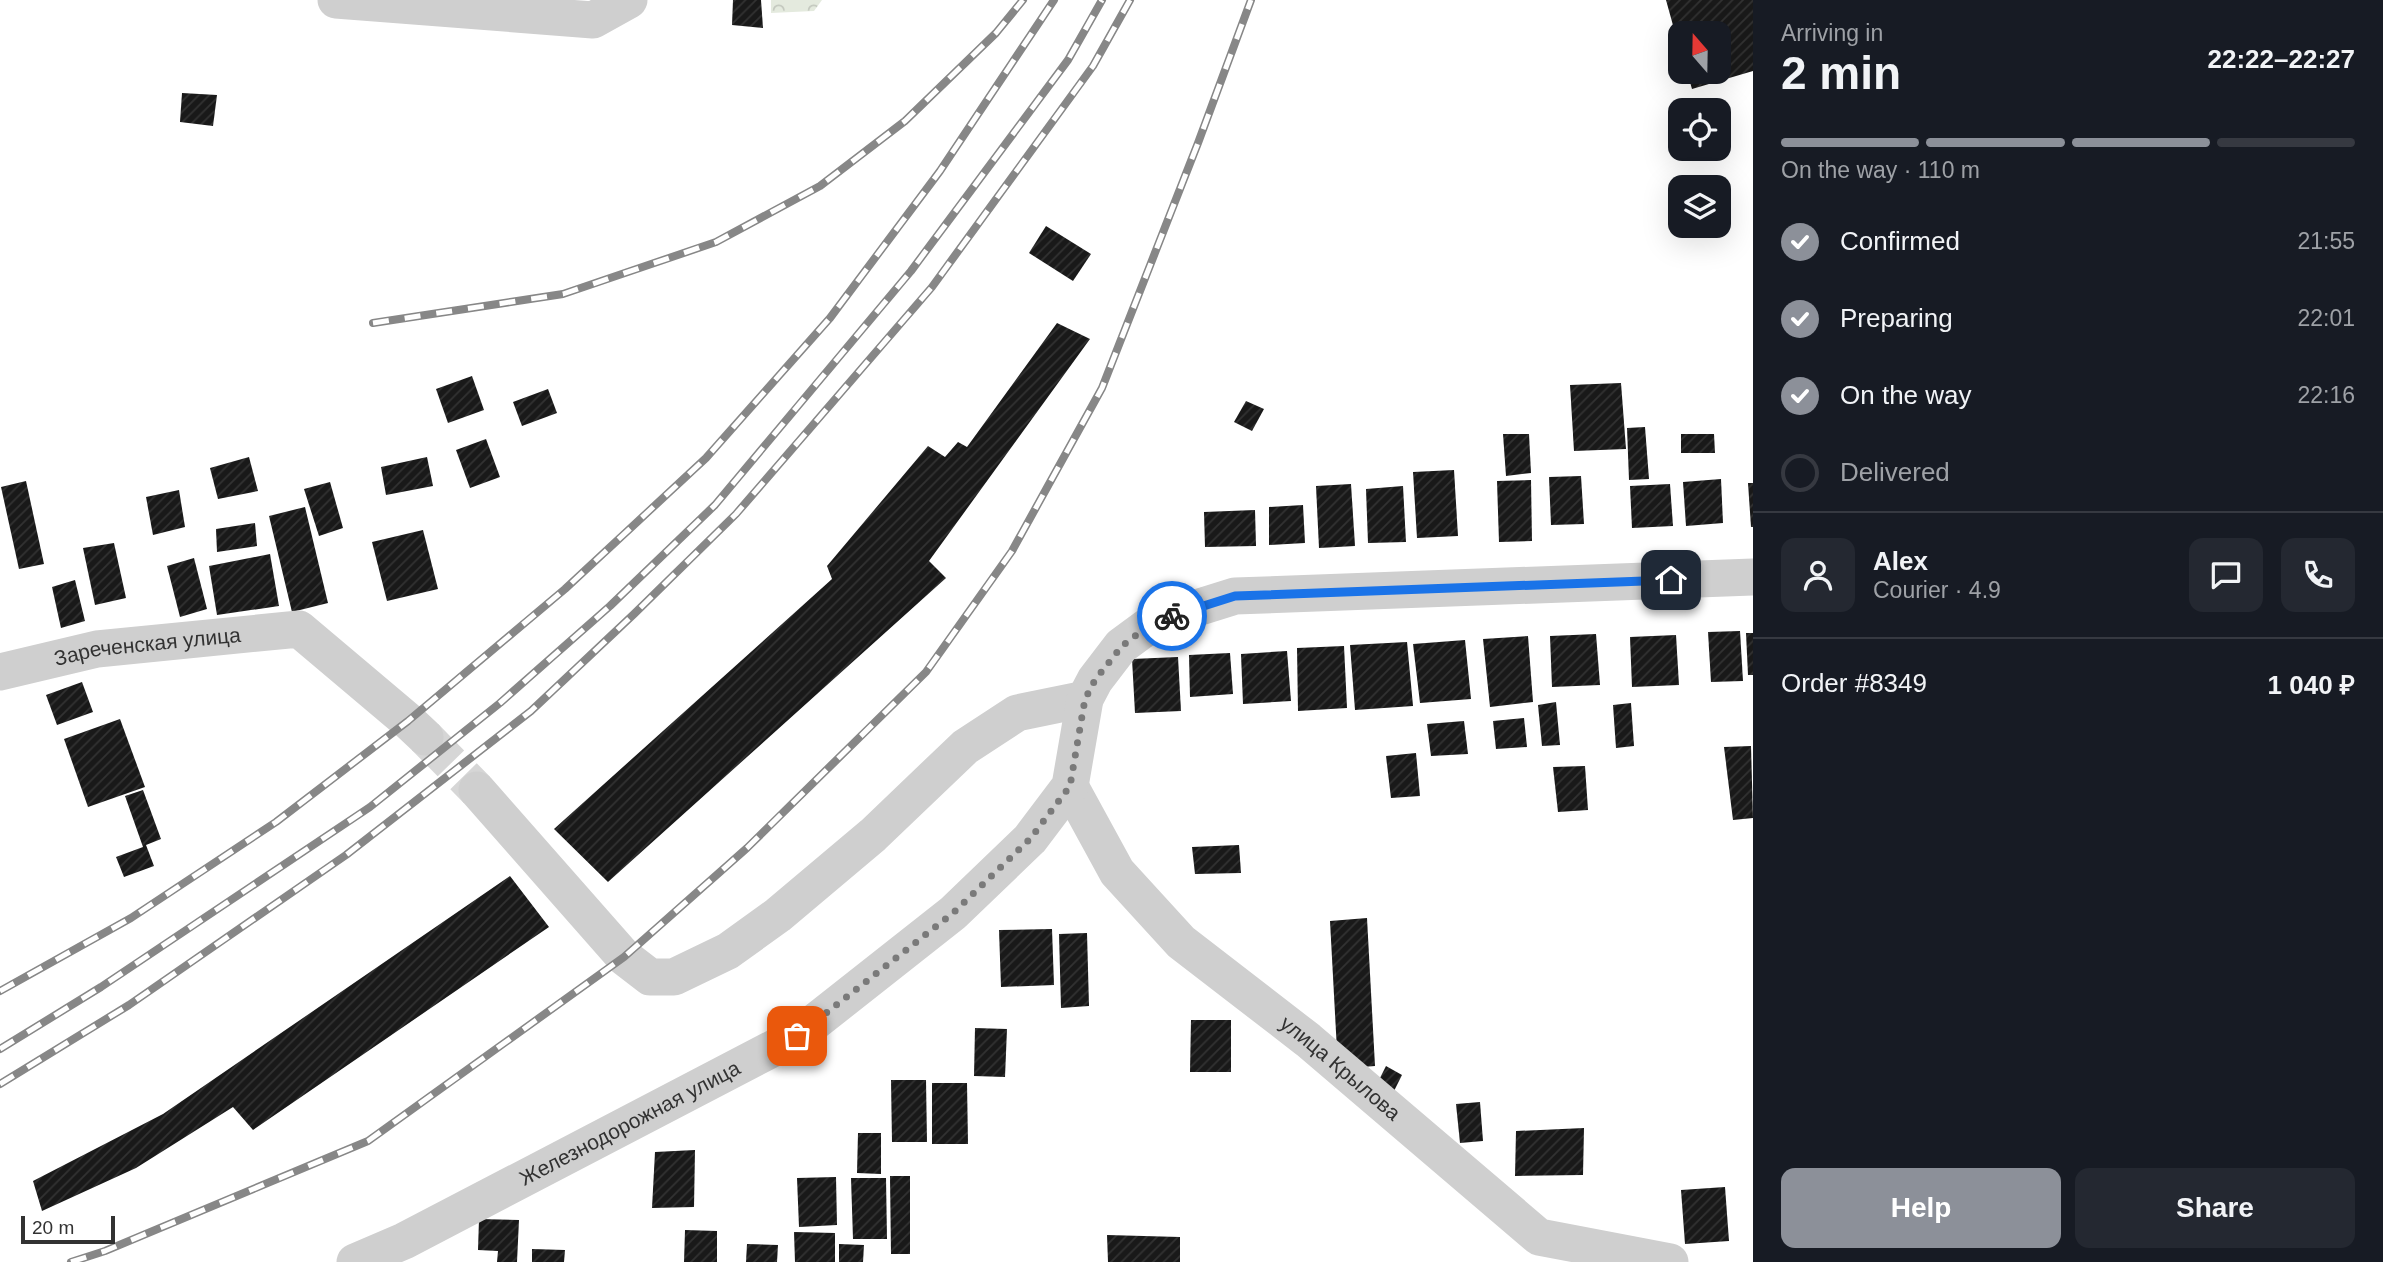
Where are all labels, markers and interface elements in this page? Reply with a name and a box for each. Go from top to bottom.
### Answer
text: Arriving in [1781,20,1883,46]
north arrow [1668,21,1731,84]
map controls [1668,21,1731,238]
text: 22:22–22:27 [2208,44,2355,74]
text: 2 min [1781,47,1901,99]
button: locate [1668,98,1731,161]
text: On the way · 110 m [1781,157,1980,183]
button: layers [1668,175,1731,238]
icon: check [1781,223,1819,261]
text: Confirmed [1840,226,1960,256]
text: 21:55 [2297,228,2355,254]
icon: check [1781,300,1819,338]
text: Preparing [1840,303,1953,333]
text: 22:01 [2297,305,2355,331]
icon: check [1781,377,1819,415]
text: On the way [1840,380,1972,410]
text: 22:16 [2297,382,2355,408]
text: Delivered [1840,457,1950,487]
button: person [1781,538,1855,612]
button: chat [2189,538,2263,612]
button: phone [2281,538,2355,612]
text: Alex [1873,546,1928,576]
pin [1641,550,1701,610]
icon: home [1652,561,1690,599]
text: Courier · 4.9 [1873,577,2001,603]
courier [1137,581,1207,651]
icon: bike [1153,597,1191,635]
street label: Зареченская улица [52,623,242,670]
text: Order #8349 [1781,668,1927,698]
text: 1 040 ₽ [2268,670,2355,700]
pin [767,1006,827,1066]
street label: улица Крылова [1276,1011,1405,1125]
icon: bag [778,1017,816,1055]
street label: Железнодорожная улица [515,1056,744,1190]
button: Help [1781,1168,2061,1248]
button: Share [2075,1168,2355,1248]
scale bar [21,1213,116,1245]
text: 20 m [32,1217,74,1238]

